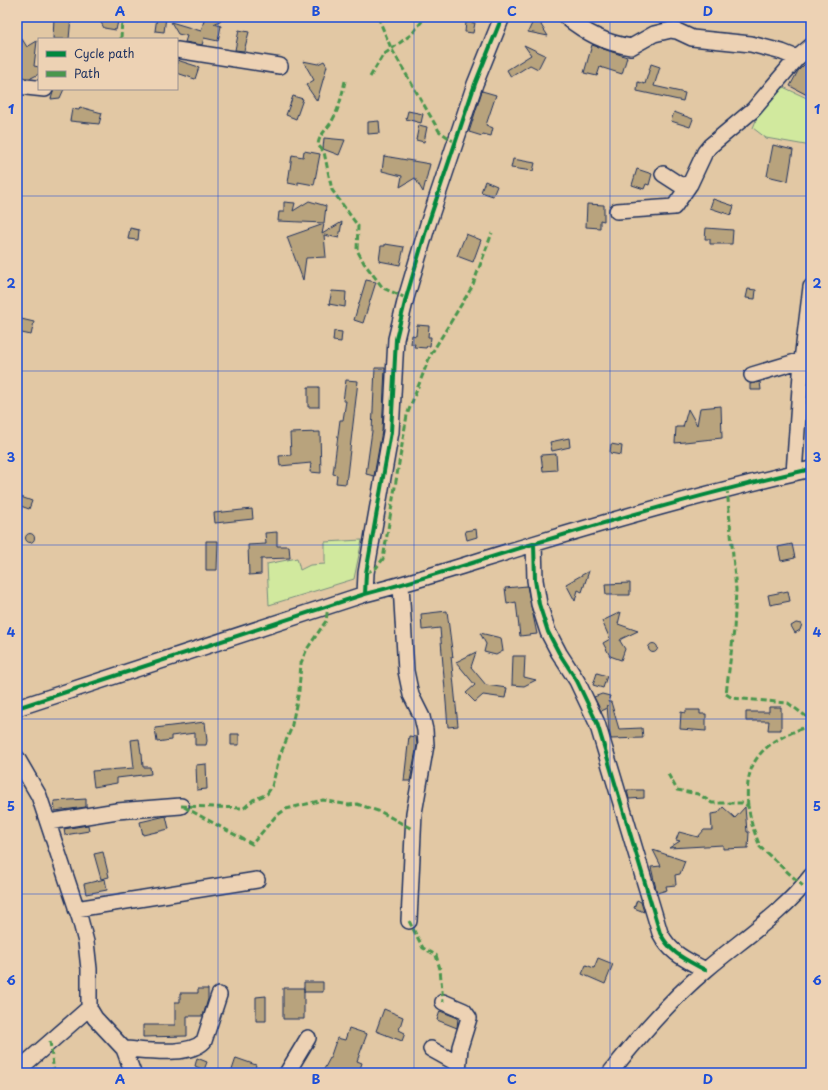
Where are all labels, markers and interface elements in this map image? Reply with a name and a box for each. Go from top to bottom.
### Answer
text: A [115,1,125,20]
text: B [312,1,321,20]
text: C [507,1,517,20]
text: D [703,1,713,20]
legend [38,38,178,90]
text: Cycle path [74,44,135,62]
text: Path [74,64,100,82]
text: 1 [8,99,14,118]
text: 1 [814,99,820,118]
text: 2 [6,273,16,292]
text: 2 [812,273,822,292]
text: 3 [7,447,16,466]
text: 3 [813,447,822,466]
text: 4 [7,622,16,641]
text: 4 [813,622,822,641]
text: 5 [7,796,15,815]
text: 5 [813,796,821,815]
text: 6 [6,970,16,989]
text: 6 [812,970,822,989]
text: A [115,1069,125,1088]
text: B [312,1069,321,1088]
text: C [507,1069,517,1088]
text: D [703,1069,713,1088]

